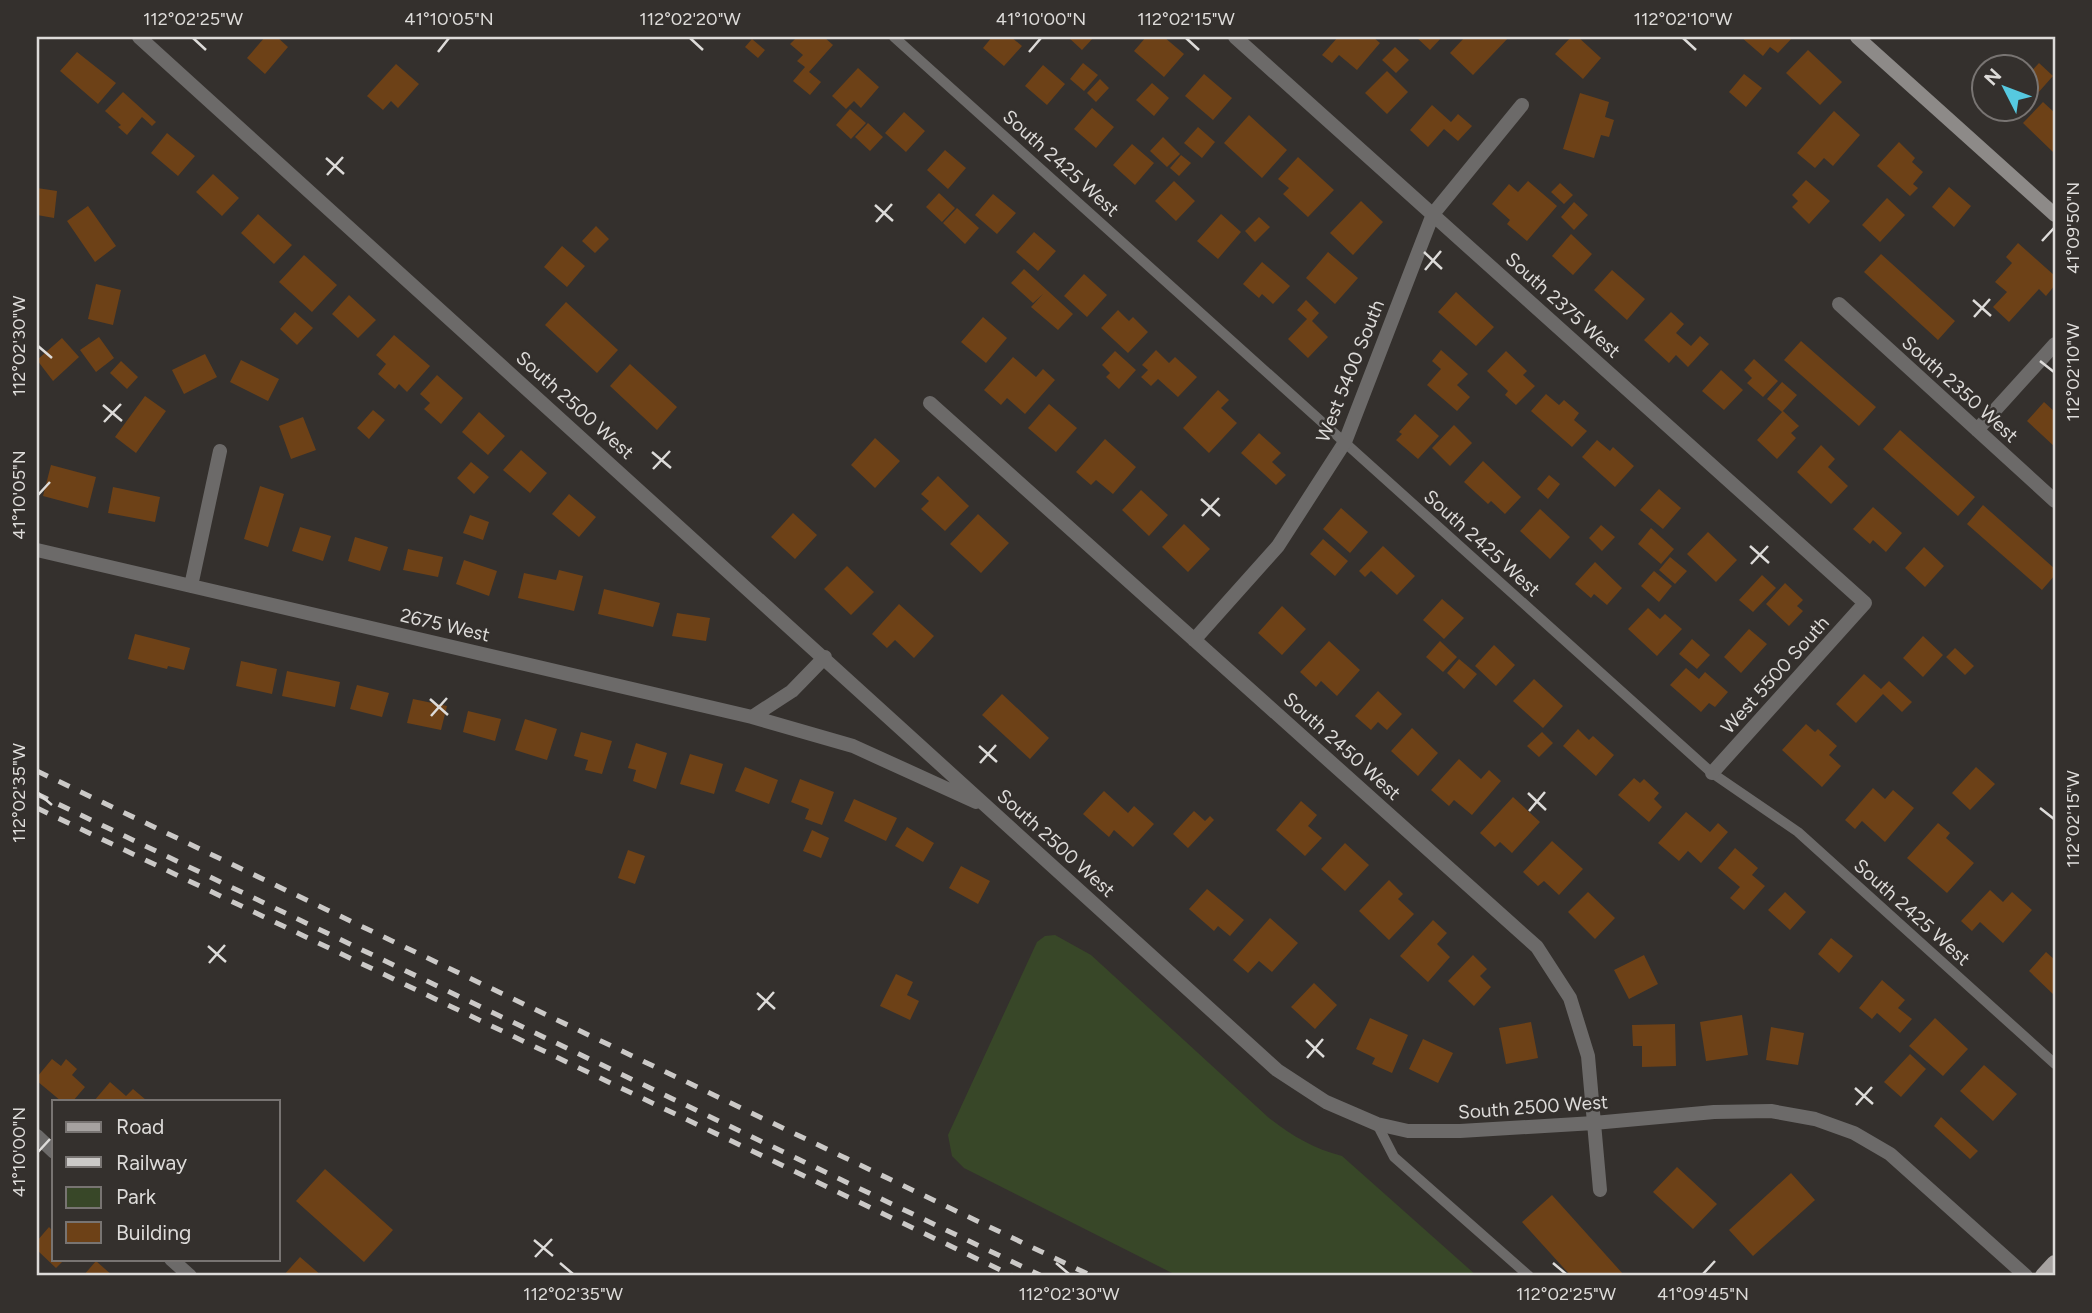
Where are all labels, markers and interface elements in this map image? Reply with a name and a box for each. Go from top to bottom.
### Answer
text: 112°02'25"W [143,8,244,30]
text: 41°10'05"N [404,8,494,30]
text: 112°02'20"W [639,8,741,30]
text: 41°10'00"N [996,8,1086,30]
text: 112°02'15"W [1137,8,1236,30]
text: 112°02'10"W [1634,8,1733,30]
north arrow [1969,52,2039,122]
text: N [1979,64,2006,90]
street label: South 2425 West [998,105,1124,221]
text: 41°09'50"N [2062,182,2084,274]
street label: South 2375 West [1501,247,1625,363]
text: 112°02'30"W [8,295,30,397]
street label: West 5400 South [1311,296,1389,446]
text: 112°02'10"W [2062,322,2084,421]
street label: South 2350 West [1897,331,2023,447]
street label: South 2500 West [511,346,639,464]
text: 41°10'05"N [8,450,30,540]
street label: South 2425 West [1419,485,1545,601]
street label: 2675 West [398,604,492,646]
street label: West 5500 South [1716,611,1834,739]
street label: South 2450 West [1279,687,1405,805]
text: 112°02'35"W [8,742,30,843]
text: 112°02'15"W [2062,769,2084,868]
street label: South 2500 West [992,784,1120,902]
street label: South 2425 West [1849,854,1975,970]
street label: South 2500 West [1457,1090,1609,1124]
legend [52,1100,280,1260]
text: 41°10'00"N [8,1107,30,1197]
text: Road [116,1114,164,1139]
text: Railway [116,1150,187,1175]
text: Park [116,1184,157,1209]
text: Building [116,1220,191,1245]
text: 112°02'35"W [523,1283,624,1305]
text: 112°02'30"W [1018,1283,1120,1305]
text: 112°02'25"W [1516,1283,1617,1305]
text: 41°09'45"N [1657,1283,1749,1305]

